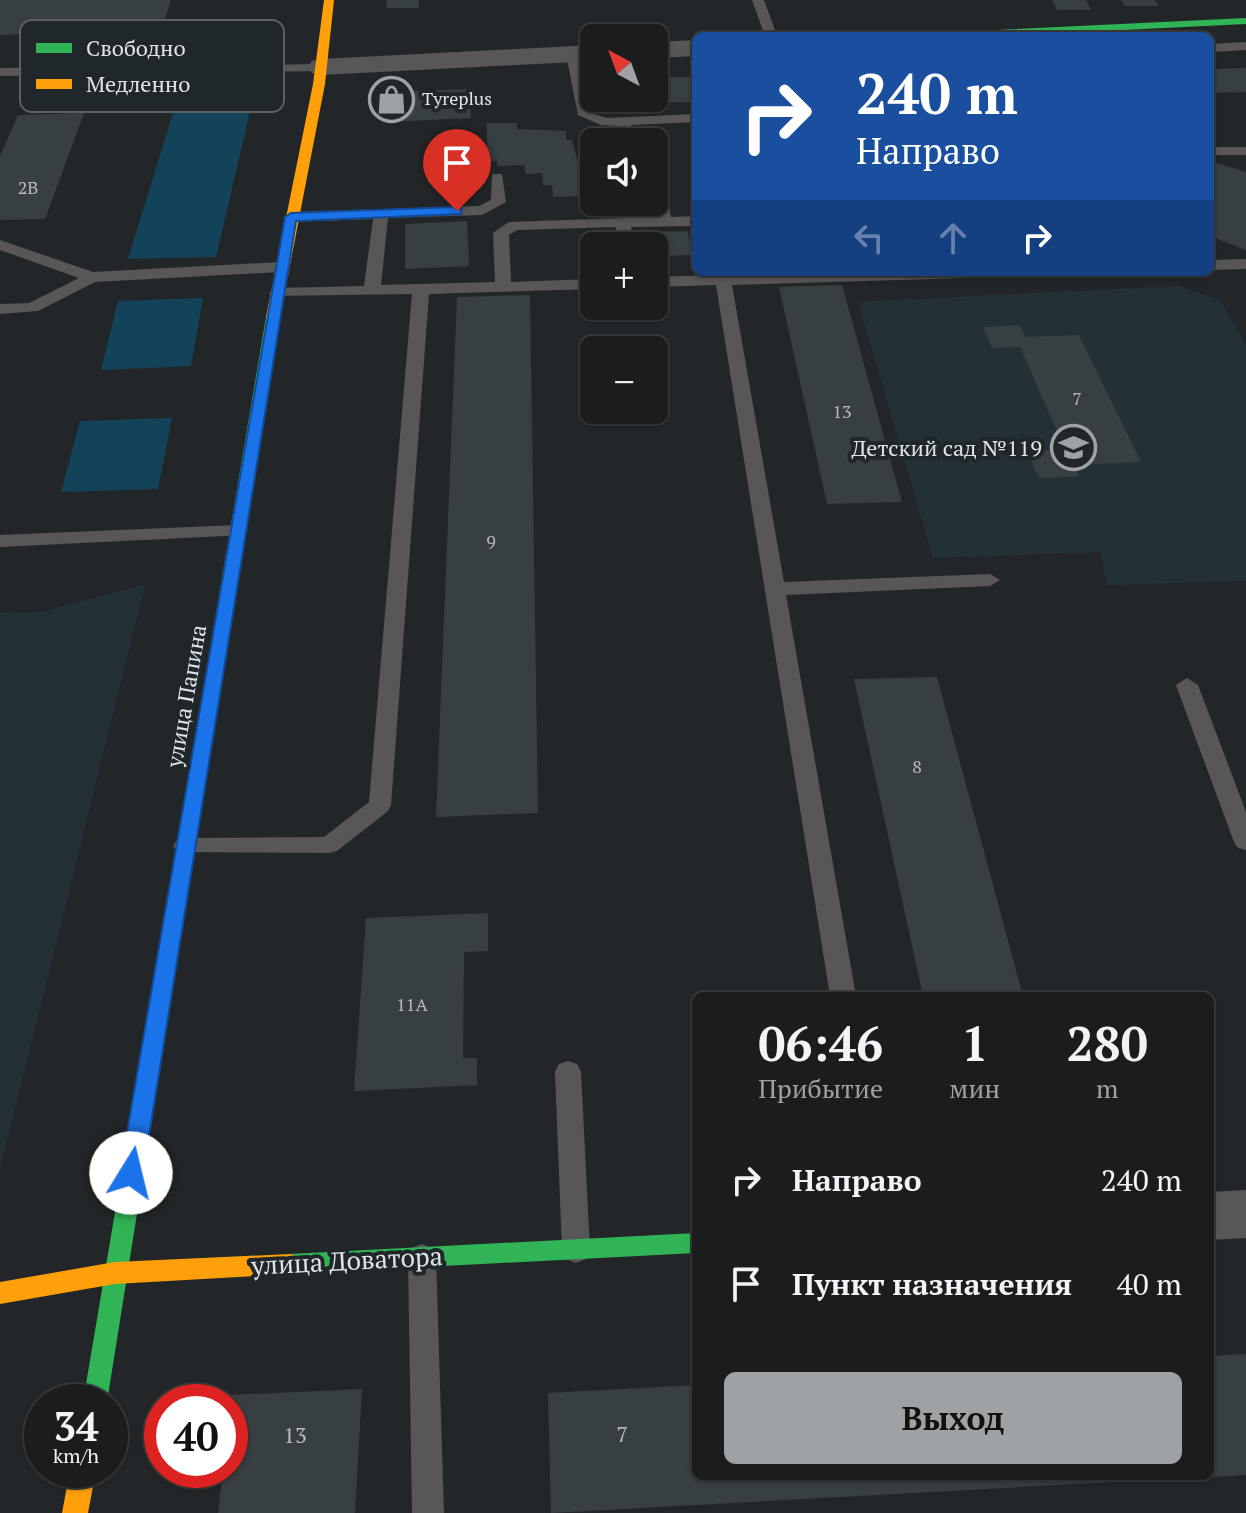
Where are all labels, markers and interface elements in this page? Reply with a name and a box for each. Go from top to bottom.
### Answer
legend [20,20,284,112]
north arrow [580,24,668,112]
map controls [580,24,668,424]
text: Свободно [86,33,186,62]
text: 240 m [856,56,1018,130]
icon: right [724,64,828,168]
text: Медленно [86,69,191,98]
shop icon: Tyreplus [367,75,415,123]
place label: Tyreplus [422,86,492,110]
text: Направо [856,127,1000,174]
button: sound [580,128,668,216]
pin [423,129,491,211]
icon: arrive [435,141,479,185]
house number: 2В [18,175,38,199]
icon: left [847,216,891,260]
icon: ahead [931,216,975,260]
icon: right [1015,216,1059,260]
button: + [580,232,668,320]
button: − [580,336,668,424]
house number: 7 [1072,386,1082,410]
house number: 13 [832,399,852,423]
school or university icon: Детский сад №119 [1049,424,1097,472]
place label: Детский сад №119 [852,433,1042,462]
house number: 9 [486,529,496,553]
street label: улица Папина [159,622,212,771]
house number: 8 [912,754,922,778]
house number: 11А [396,992,428,1016]
text: 06:46 [758,1011,883,1075]
text: 1 [961,1011,988,1075]
text: 280 [1066,1011,1148,1075]
text: Прибытие [758,1071,883,1105]
text: мин [949,1071,1000,1105]
text: m [1096,1071,1118,1105]
position arrow [89,1131,173,1215]
icon: right [724,1158,768,1202]
text: Направо [792,1160,922,1200]
text: 240 m [1101,1160,1182,1200]
street label: улица Доватора [249,1238,444,1282]
icon: arrive [724,1262,768,1306]
text: Пункт назначения [792,1264,1072,1304]
text: 40 m [1117,1264,1182,1304]
button: Выход [724,1372,1182,1464]
speed limit sign: 40 [144,1384,248,1488]
text: 34 [53,1399,99,1452]
house number: 7 [616,1419,628,1448]
house number: 13 [283,1420,307,1449]
text: km/h [53,1442,99,1469]

